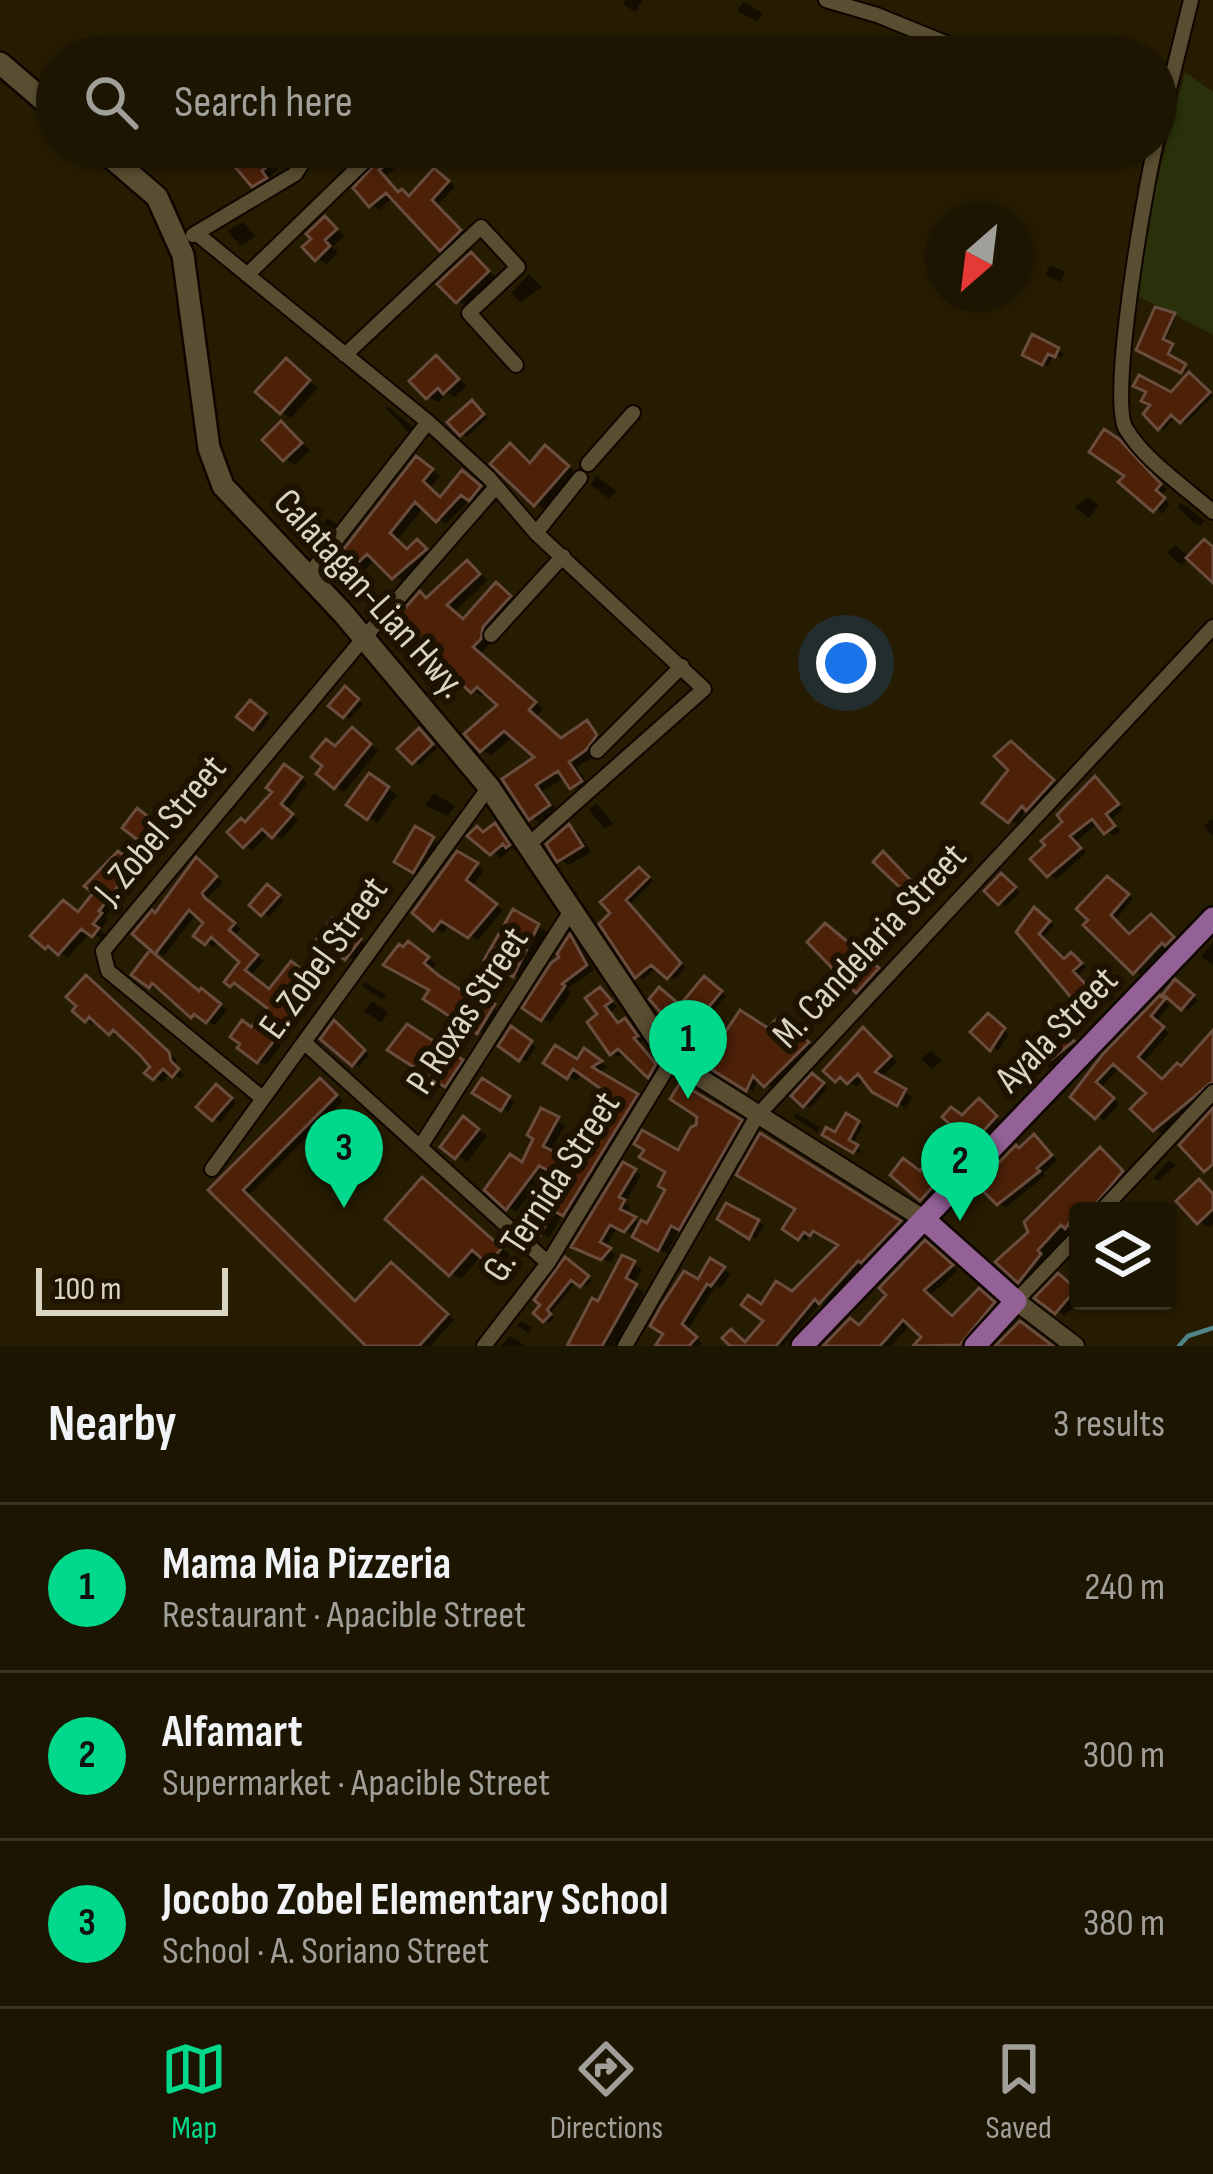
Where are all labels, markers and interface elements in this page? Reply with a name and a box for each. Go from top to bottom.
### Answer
search box [36,36,1177,168]
icon: search [78,69,144,135]
text: Search here [174,75,353,130]
north arrow [925,204,1033,312]
street label: Calatagan-Lian Hwy. [263,480,475,708]
your location [816,633,876,693]
street label: J. Zobel Street [84,746,237,915]
street label: M. Candelaria Street [763,834,977,1058]
street label: E. Zobel Street [249,868,399,1048]
street label: P. Roxas Street [397,919,539,1103]
street label: Ayala Street [985,957,1128,1103]
pin: 1 [649,1000,727,1099]
street label: G. Ternida Street [473,1083,631,1291]
pin: 3 [305,1109,383,1208]
pin: 2 [921,1122,999,1221]
map controls [1069,1202,1177,1310]
button: layers [1069,1202,1177,1310]
scale bar [36,1262,228,1315]
text: 100 m [54,1269,121,1309]
text: Nearby [48,1394,177,1455]
text: 3 results [1053,1401,1165,1448]
text: Mama Mia Pizzeria [162,1537,451,1592]
text: 1 [79,1564,95,1611]
text: 240 m [1084,1564,1165,1611]
text: Restaurant · Apacible Street [162,1592,526,1639]
text: Alfamart [162,1705,303,1760]
text: 2 [78,1732,96,1779]
text: 300 m [1083,1732,1165,1779]
text: Supermarket · Apacible Street [162,1760,550,1807]
text: Jocobo Zobel Elementary School [162,1873,668,1928]
text: 3 [78,1900,96,1947]
text: 380 m [1083,1900,1165,1947]
text: School · A. Soriano Street [162,1928,489,1975]
tab: Map [161,2036,227,2148]
tab: Directions [550,2036,663,2148]
tab: Saved [986,2036,1052,2148]

